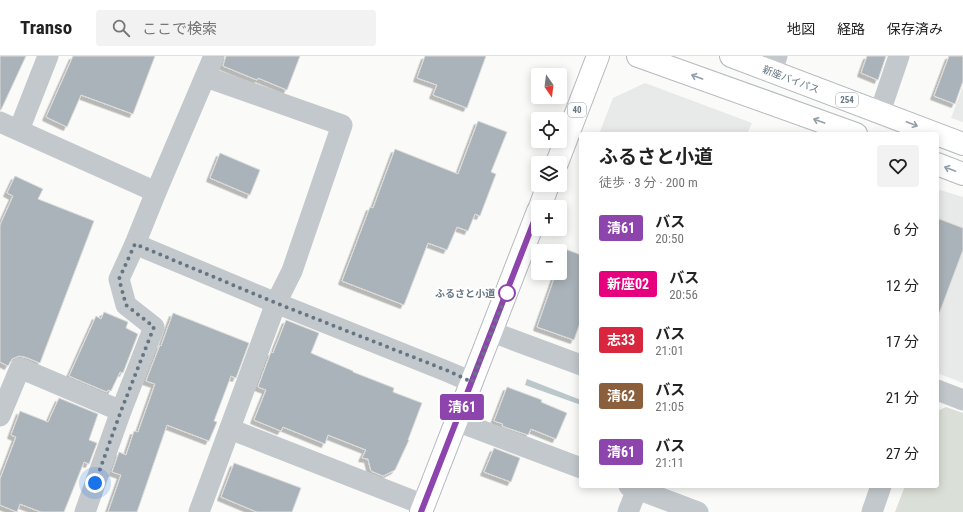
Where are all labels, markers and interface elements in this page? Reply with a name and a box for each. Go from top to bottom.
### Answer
search box [96,10,376,46]
text: Transo [20,16,72,39]
icon: search [110,17,132,39]
text: ここで検索 [142,20,217,38]
text: 地図 [787,21,815,37]
text: 経路 [837,21,865,37]
text: 保存済み [887,21,943,37]
street label: 新座バイパス [761,64,821,95]
north arrow [531,68,567,104]
map controls [531,68,567,280]
one-way arrow [690,73,703,80]
road number: 254 [836,93,858,107]
road number: 40 [568,103,586,117]
button: locate [531,112,567,148]
one-way arrow [813,116,825,124]
one-way arrow [905,121,917,129]
text: ふるさと小道 [599,145,713,168]
button: heart [877,145,919,187]
button: layers [531,156,567,192]
one-way arrow [944,164,956,172]
text: 徒歩 · 3 分 · 200 m [599,175,698,190]
button: + [531,200,567,236]
text: バス [655,213,685,231]
text: 清61 [607,220,635,236]
text: 6 分 [893,221,919,239]
text: 20:50 [655,231,684,246]
button: − [531,244,567,280]
text: バス [669,269,699,287]
text: 新座02 [607,276,649,292]
text: 12 分 [886,277,919,295]
marker: ふるさと小道 [498,284,516,302]
text: 20:56 [669,287,698,302]
place label: ふるさと小道 [435,288,496,299]
text: バス [655,325,685,343]
text: 志33 [607,332,635,348]
text: 17 分 [886,333,919,351]
text: 21:01 [655,343,684,358]
text: バス [655,381,685,399]
text: 清62 [607,388,635,404]
text: 21 分 [886,389,919,407]
line badge: 清61 [439,394,485,420]
text: 清61 [448,399,476,415]
text: 21:05 [655,399,684,414]
text: バス [655,437,685,455]
text: 清61 [607,444,635,460]
text: 27 分 [886,445,919,463]
text: 21:11 [655,455,684,470]
your location [85,473,105,493]

